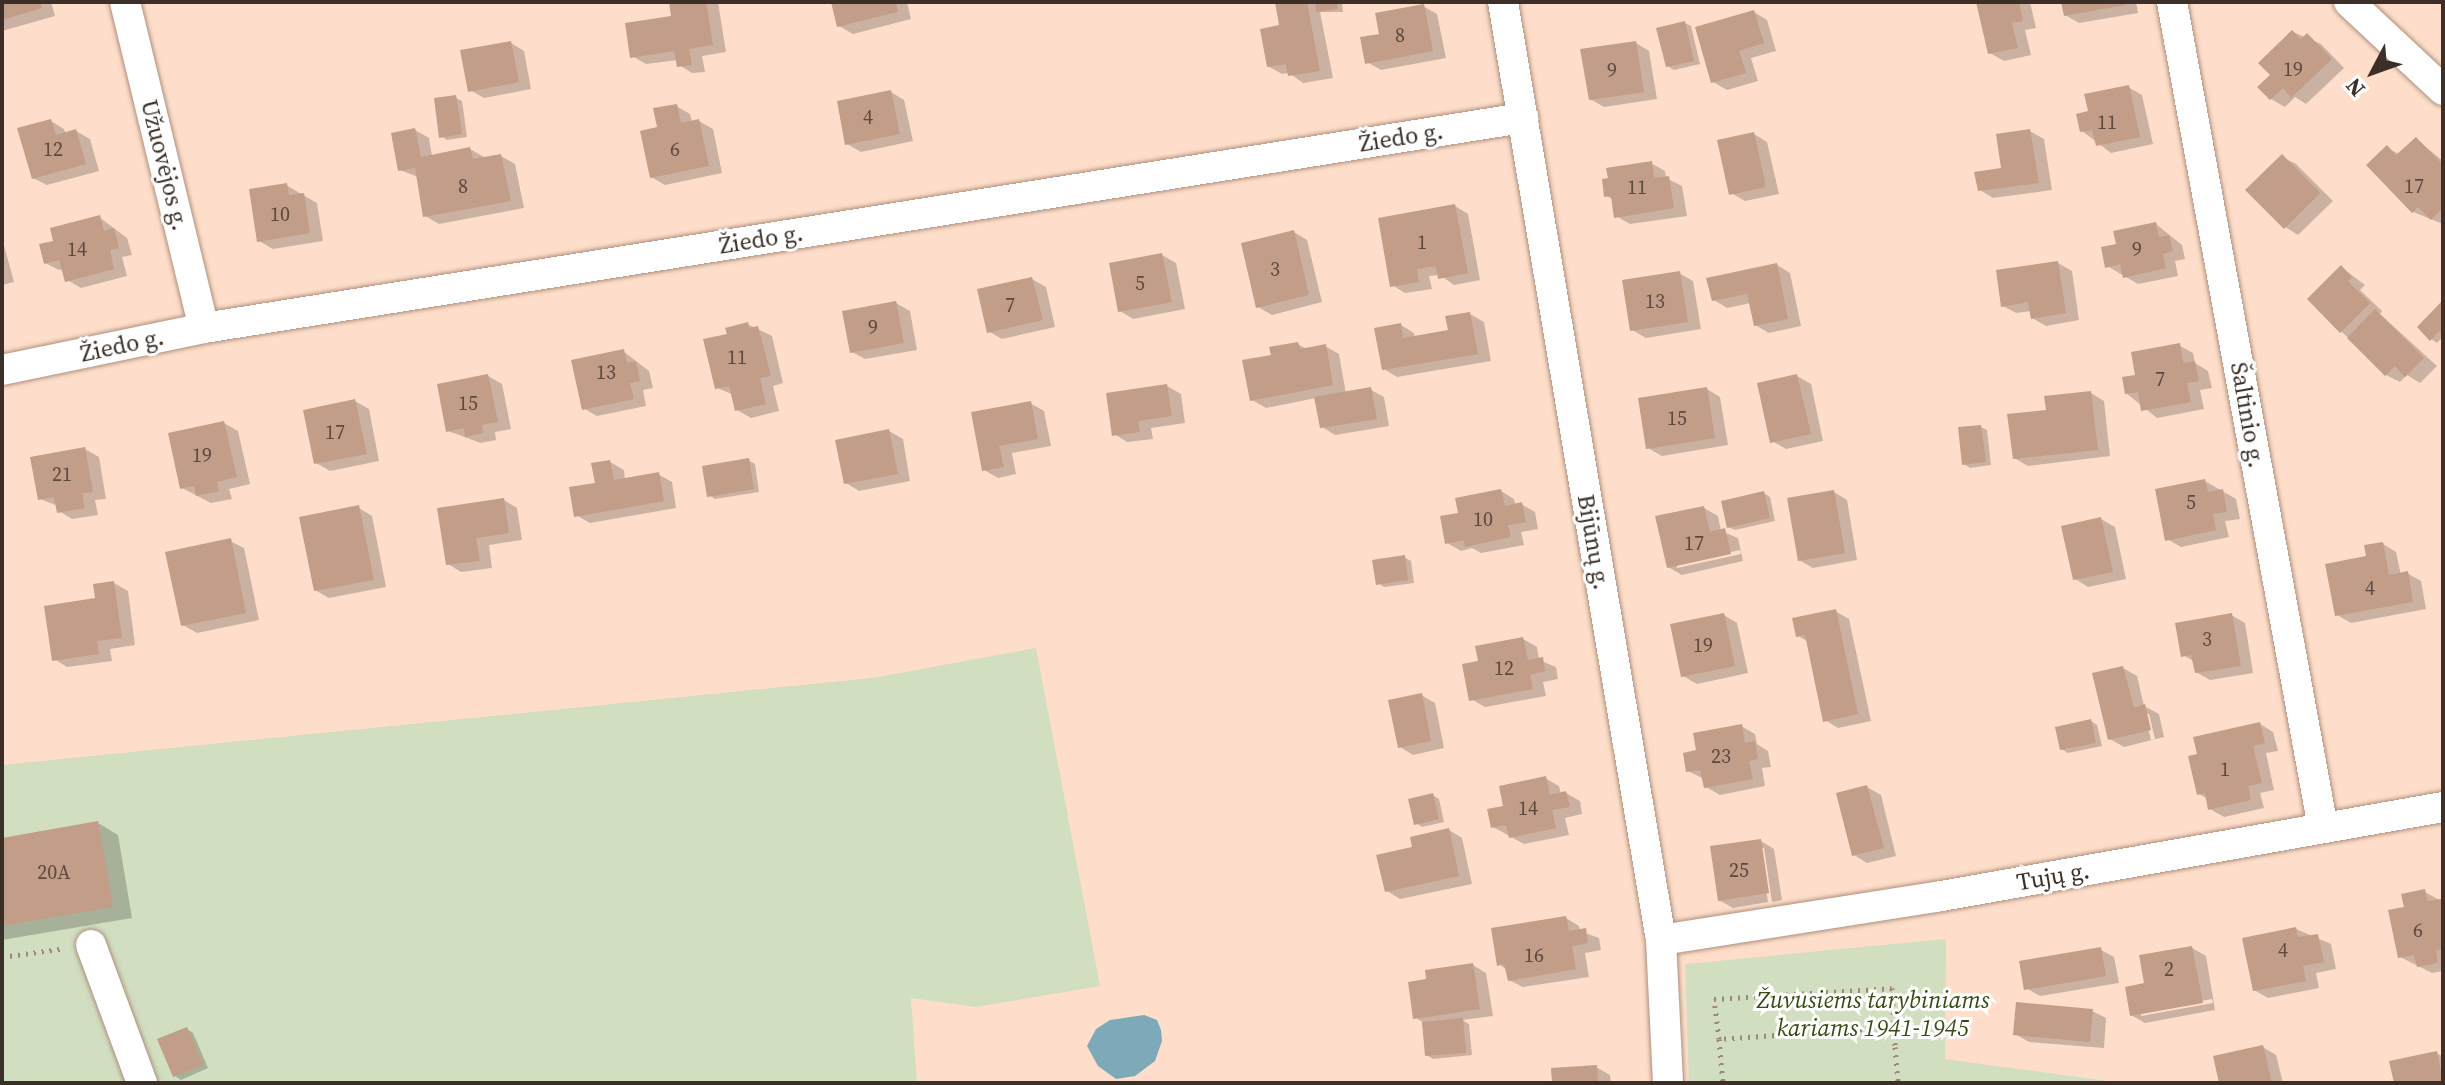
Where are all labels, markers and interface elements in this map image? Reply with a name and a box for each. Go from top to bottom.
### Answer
house number: 8 [1395,23,1405,47]
north arrow [2333,32,2413,112]
house number: 19 [2283,57,2303,81]
house number: 9 [1607,58,1617,82]
text: N [2338,72,2371,104]
street label: Užuovėjos g. [135,97,195,233]
house number: 4 [863,105,873,129]
house number: 11 [2097,110,2117,134]
street label: Žiedo g. [1357,116,1445,158]
house number: 12 [43,137,63,161]
house number: 6 [670,137,680,161]
house number: 8 [458,174,468,198]
house number: 17 [2404,174,2424,198]
house number: 11 [1627,175,1647,199]
house number: 10 [270,202,290,226]
street label: Žiedo g. [717,218,805,260]
house number: 1 [1417,230,1427,254]
house number: 14 [67,237,87,261]
house number: 9 [2132,237,2142,261]
house number: 3 [1270,257,1280,281]
house number: 5 [1135,271,1145,295]
house number: 13 [1645,289,1665,313]
house number: 7 [1005,293,1015,317]
house number: 9 [868,315,878,339]
street label: Žiedo g. [78,322,166,368]
house number: 11 [727,345,747,369]
house number: 13 [596,360,616,384]
street label: Šaltinio g. [2225,360,2271,470]
house number: 7 [2155,367,2165,391]
house number: 15 [458,391,478,415]
house number: 15 [1667,406,1687,430]
house number: 17 [325,420,345,444]
house number: 19 [192,443,212,467]
house number: 21 [52,462,72,486]
house number: 5 [2186,490,2196,514]
street label: Bijūnų g. [1571,492,1617,592]
house number: 10 [1473,507,1493,531]
house number: 17 [1684,531,1704,555]
house number: 4 [2365,576,2375,600]
house number: 3 [2202,627,2212,651]
house number: 19 [1693,633,1713,657]
house number: 12 [1494,656,1514,680]
house number: 23 [1711,744,1731,768]
house number: 1 [2220,757,2230,781]
house number: 14 [1518,796,1538,820]
street label: Tujų g. [2014,855,2092,897]
house number: 25 [1729,858,1749,882]
house number: 20A [37,860,71,884]
house number: 6 [2413,918,2423,942]
house number: 4 [2278,938,2288,962]
house number: 16 [1524,943,1544,967]
house number: 2 [2164,957,2174,981]
park label: Žuvusiems tarybiniams kariams 1941-1945 [1757,986,1989,1042]

